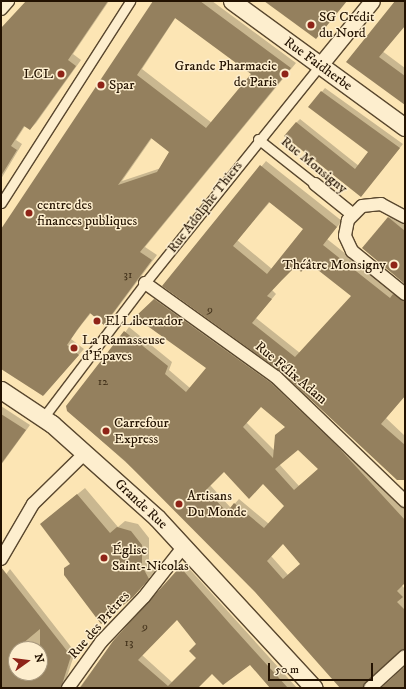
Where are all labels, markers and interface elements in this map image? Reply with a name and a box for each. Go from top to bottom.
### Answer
place label: SG Crédit du Nord [319,9,374,42]
marker: SG Crédit du Nord [306,20,316,30]
street label: Rue Faidherbe [281,34,355,94]
place label: Grande Pharmacie de Paris [174,58,277,90]
place label: LCL [24,66,53,82]
marker: LCL [56,69,66,79]
marker: Grande Pharmacie de Paris [280,69,290,79]
place label: Spar [109,77,135,93]
marker: Spar [96,80,106,90]
street label: Rue Monsigny [277,133,351,197]
street label: Rue Adolphe Thiers [164,158,246,256]
place label: centre des finances publiques [37,197,137,230]
marker: centre des finances publiques [24,208,34,218]
place label: Théâtre Monsigny [282,257,386,273]
marker: Théâtre Monsigny [389,260,399,270]
house number: 31 [124,268,132,282]
house number: 9 [207,303,213,317]
place label: El Libertador [105,313,183,329]
marker: El Libertador [92,316,102,326]
place label: La Ramasseuse d'Épaves [82,332,165,364]
street label: Rue Félix Adam [252,338,330,408]
marker: La Ramasseuse d'Épaves [69,343,79,353]
house number: 12 [98,375,108,389]
place label: Carrefour Express [114,415,169,448]
marker: Carrefour Express [101,426,111,436]
street label: Grande Rue [111,475,171,533]
place label: Artisans Du Monde [187,488,247,520]
marker: Artisans Du Monde [174,499,184,509]
place label: Église Saint-Nicolas [112,542,189,574]
marker: Église Saint-Nicolas [99,553,109,563]
street label: Rue des Prêtres [65,588,133,662]
house number: 9 [142,620,148,634]
house number: 13 [125,636,133,650]
north arrow [8,641,48,681]
text: N [31,652,47,664]
scale bar [270,655,375,681]
text: 50 m [275,662,299,677]

